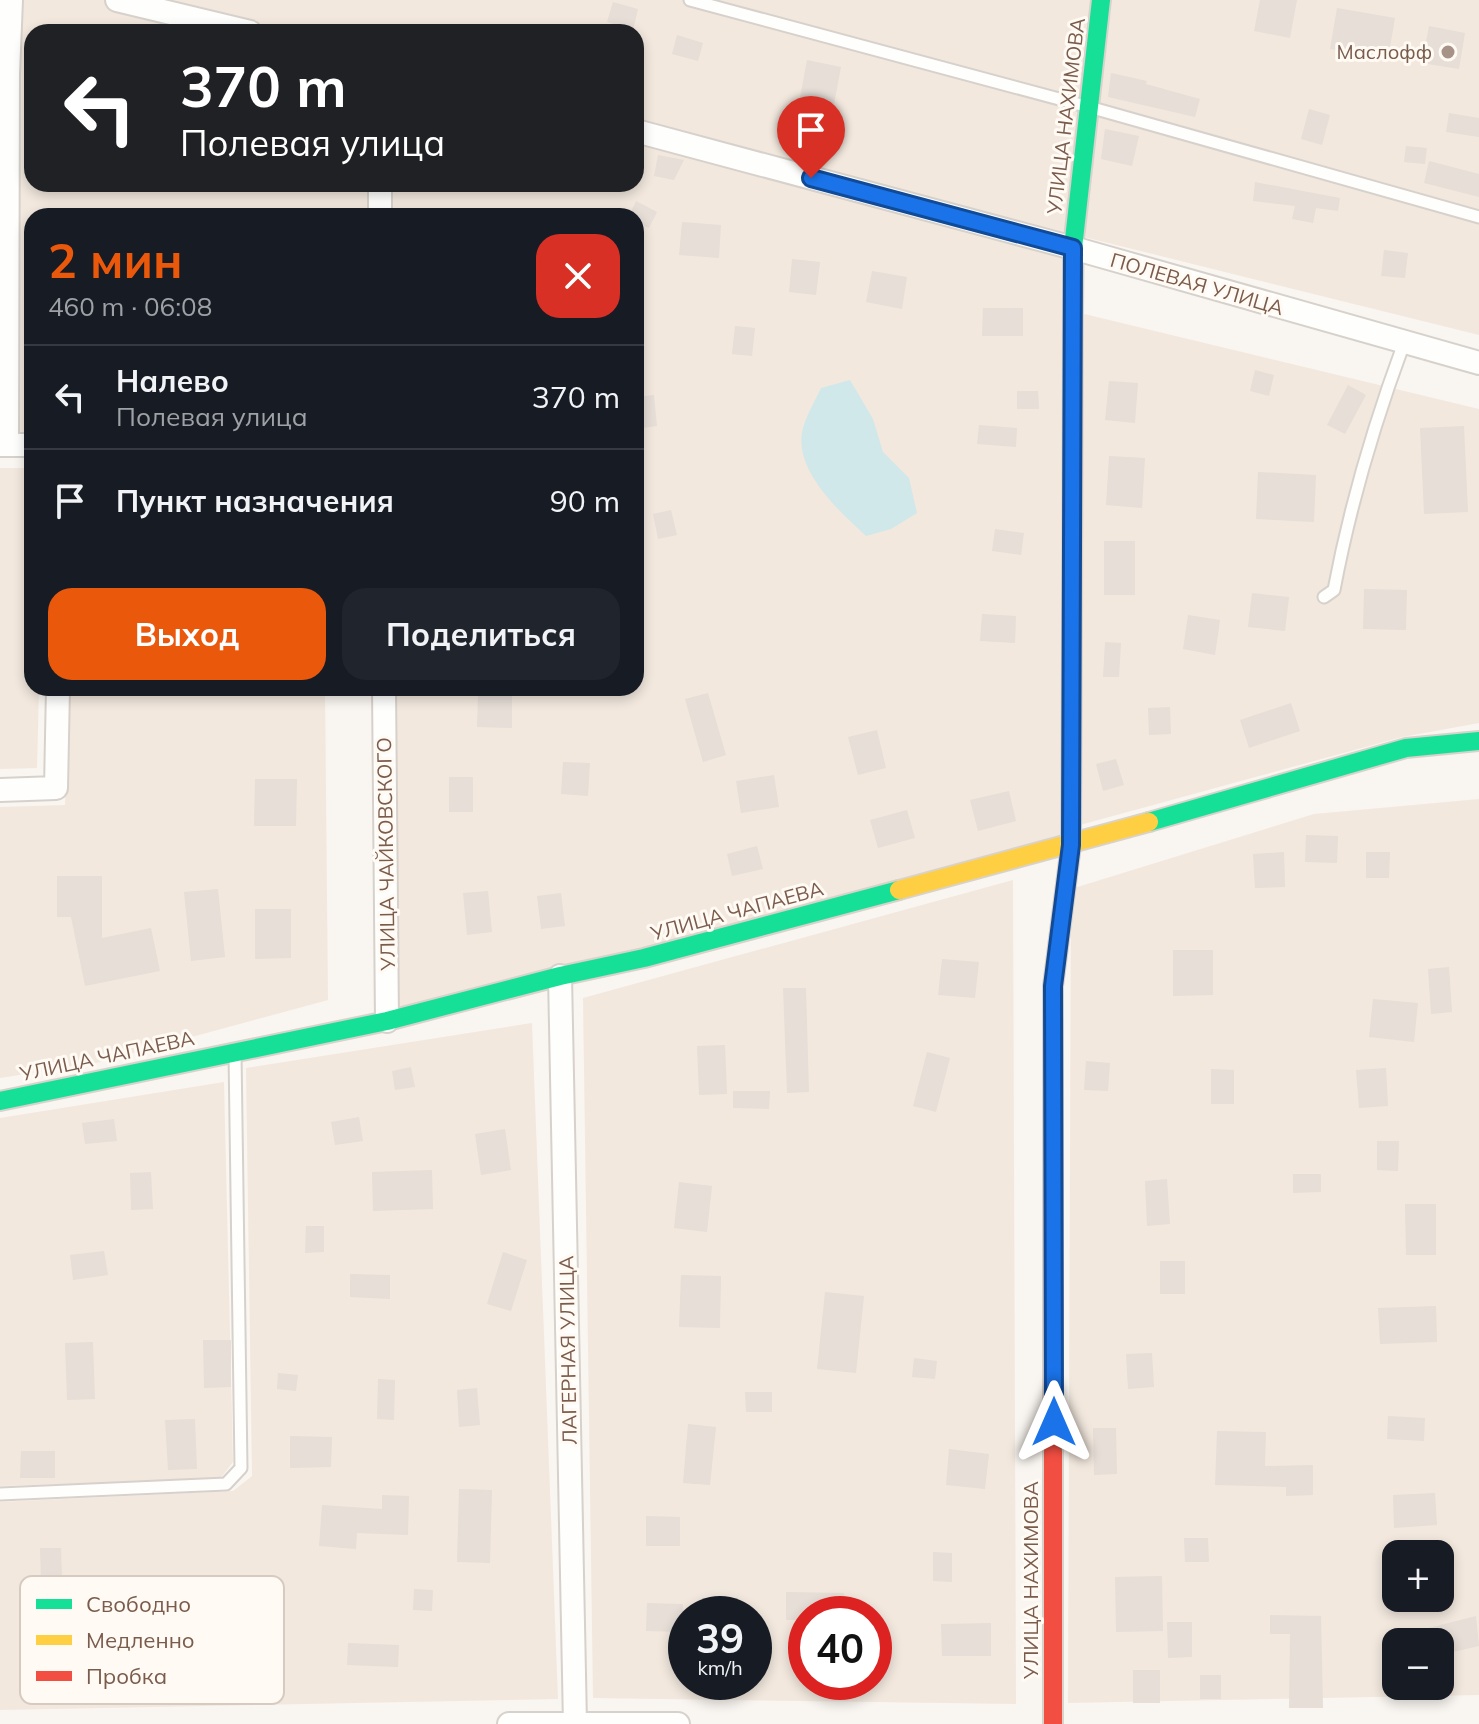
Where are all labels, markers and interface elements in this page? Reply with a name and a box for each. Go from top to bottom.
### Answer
street label: УЛИЦА НАХИМОВА [1041,16,1090,217]
place label: Маслофф [1337,39,1432,64]
marker: Маслофф [1439,43,1457,61]
text: 370 m [180,51,347,121]
icon: left [48,56,152,160]
pin [777,96,845,178]
icon: arrive [789,108,833,152]
text: Полевая улица [180,120,445,165]
text: 2 мин [48,230,183,290]
button: close [536,234,620,318]
street label: ПОЛЕВАЯ УЛИЦА [1108,247,1287,320]
text: 460 m · 06:08 [48,290,212,323]
text: Налево [116,362,229,400]
icon: left [48,375,92,419]
text: 370 m [532,378,620,416]
text: Полевая улица [116,400,308,433]
icon: arrive [48,479,92,523]
text: Пункт назначения [116,482,394,520]
text: 90 m [550,482,620,520]
button: Выход [48,588,326,680]
button: Поделиться [342,588,620,680]
street label: УЛИЦА ЧАЙКОВСКОГО [371,737,400,972]
street label: УЛИЦА ЧАПАЕВА [647,875,826,946]
street label: УЛИЦА ЧАПАЕВА [16,1025,197,1086]
street label: ЛАГЕРНАЯ УЛИЦА [553,1255,582,1445]
position arrow [1012,1380,1096,1464]
street label: УЛИЦА НАХИМОВА [1018,1481,1043,1680]
map controls [1382,1540,1454,1700]
button: + [1382,1540,1454,1612]
legend [20,1576,284,1704]
text: Свободно [86,1590,191,1618]
speed limit sign: 40 [788,1596,892,1700]
text: 39 [696,1613,744,1663]
text: Медленно [86,1626,195,1654]
button: − [1382,1628,1454,1700]
text: km/h [697,1655,743,1680]
text: Пробка [86,1662,167,1690]

